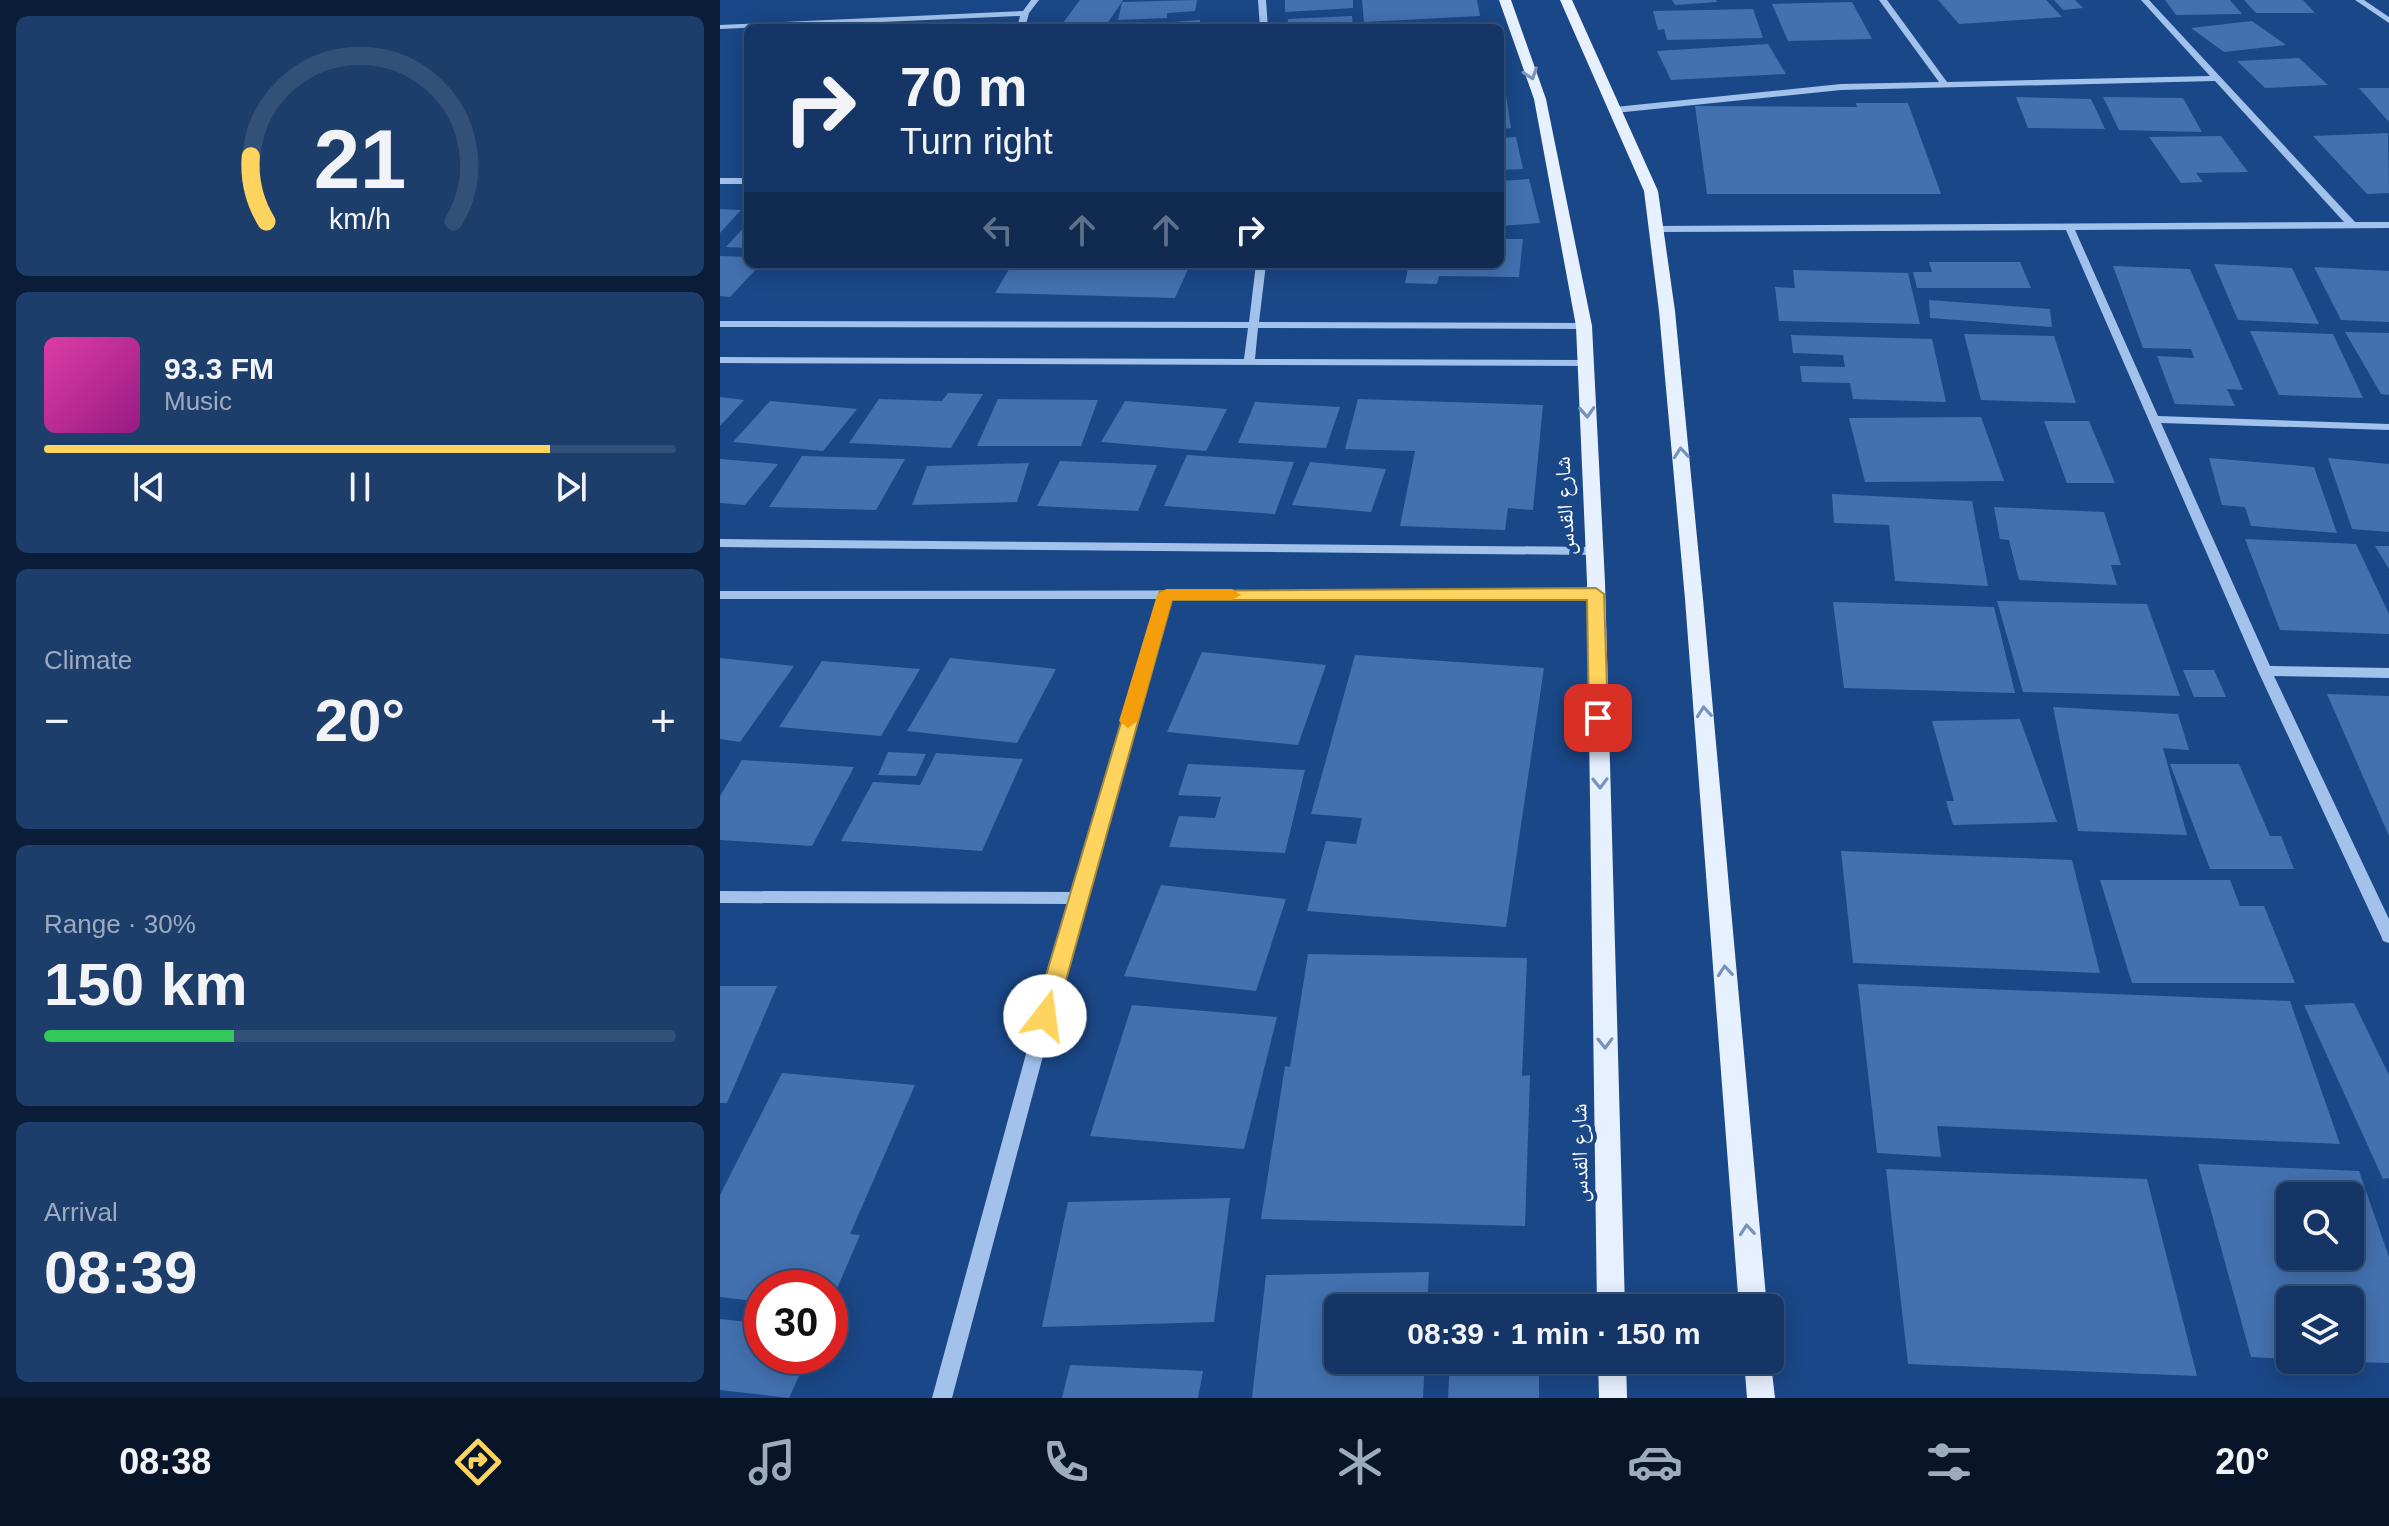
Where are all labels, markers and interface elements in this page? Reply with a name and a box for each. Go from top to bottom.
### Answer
text: 70 m [900,55,1028,118]
icon: right [768,56,872,160]
one-way arrow [1521,66,1537,80]
text: 21 [314,113,406,206]
text: Turn right [900,121,1053,162]
text: km/h [329,203,391,235]
icon: left [976,208,1020,252]
icon: ahead [1060,208,1104,252]
icon: ahead [1144,208,1188,252]
icon: right [1228,208,1272,252]
text: 93.3 FM [164,352,274,385]
text: Music [164,386,232,416]
one-way arrow [1578,406,1595,419]
one-way arrow [1672,446,1689,459]
street label: شارع القدس [1549,456,1581,556]
icon: previous [127,465,171,509]
icon: pause [338,465,382,509]
icon: next [549,465,593,509]
text: Climate [44,645,132,675]
pin [1564,684,1632,752]
text: 20° [315,687,405,754]
text: − [44,696,70,745]
text: + [650,696,676,745]
icon: arrive [1576,696,1620,740]
one-way arrow [1696,705,1713,718]
one-way arrow [1591,777,1608,790]
text: Range · 30% [44,909,196,939]
text: 150 km [44,951,248,1018]
one-way arrow [1717,964,1734,977]
position arrow [1003,974,1087,1058]
one-way arrow [1596,1037,1614,1050]
street label: شارع القدس [1566,1103,1594,1203]
map controls [2276,1182,2364,1374]
button: search [2276,1182,2364,1270]
text: Arrival [44,1197,118,1227]
one-way arrow [1739,1223,1756,1236]
text: 08:39 [44,1239,197,1306]
speed limit sign: 30 [744,1270,848,1374]
button: layers [2276,1286,2364,1374]
text: 08:39 · 1 min · 150 m [1407,1317,1701,1350]
icon: directions [450,1434,506,1490]
icon: music [744,1434,800,1490]
icon: phone [1038,1434,1094,1490]
icon: climate [1332,1434,1388,1490]
icon: car [1627,1434,1683,1490]
icon: filters [1921,1434,1977,1490]
text: 08:38 [119,1441,211,1482]
text: 20° [2215,1441,2270,1482]

